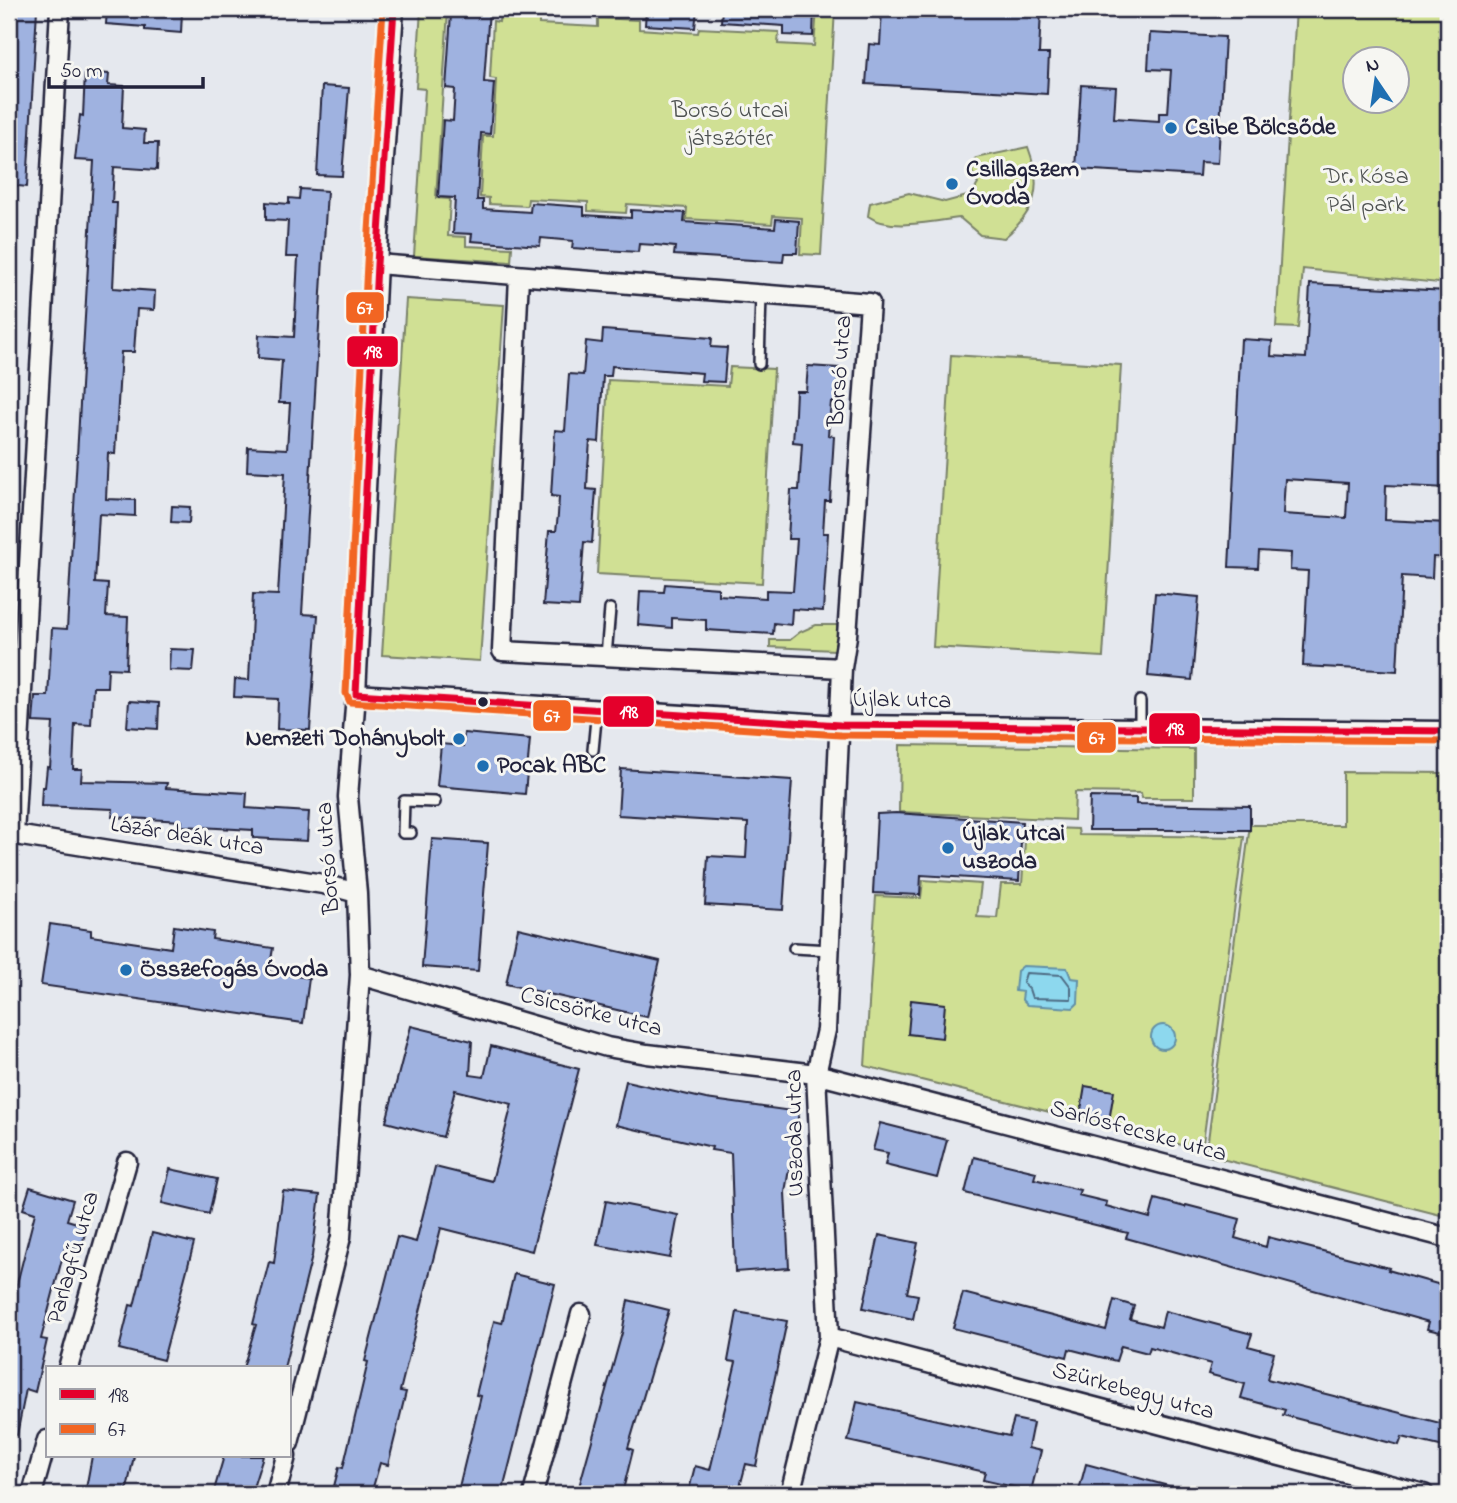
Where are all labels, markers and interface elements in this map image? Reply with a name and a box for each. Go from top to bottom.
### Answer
scale bar [49,46,203,90]
north arrow [1342,46,1412,116]
text: N [1363,51,1382,80]
text: 50 m [60,57,103,87]
park label: Borsó utcai játszótér [671,94,788,157]
place label: Csibe Bölcsőde [1185,111,1337,146]
marker: Csibe Bölcsőde [1163,120,1179,136]
place label: Csillagszem Óvoda [966,153,1080,216]
park label: Dr. Kósa Pál park [1322,160,1409,223]
marker: Csillagszem Óvoda [944,176,960,192]
line badge: 67 [345,291,385,324]
text: 67 [357,296,373,323]
street label: Borsó utca [820,314,862,429]
line badge: 198 [346,335,399,368]
text: 198 [364,340,382,367]
street label: Újlak utca [852,683,952,719]
unlabelled marker [476,695,490,709]
line badge: 198 [602,695,655,728]
line badge: 67 [532,699,572,732]
text: 198 [620,700,638,727]
text: 67 [544,704,560,731]
line badge: 198 [1148,712,1201,745]
text: 198 [1166,717,1184,744]
line badge: 67 [1076,721,1117,754]
place label: Nemzeti Dohánybolt [246,722,446,758]
text: 67 [1089,726,1105,753]
marker: Nemzeti Dohánybolt [451,731,467,747]
place label: Pocak ABC [497,749,606,784]
marker: Pocak ABC [475,758,491,774]
street label: Borsó utca [308,801,350,916]
street label: Lázár deák utca [108,808,266,866]
place label: Újlak utcai uszoda [962,817,1065,880]
marker: Újlak utcai uszoda [940,840,956,856]
place label: Összefogás Óvoda [140,953,328,989]
marker: Összefogás Óvoda [118,962,134,978]
street label: Csicsörke utca [516,978,666,1048]
street label: Uszoda utca [777,1069,815,1197]
street label: Sarlósfecske utca [1046,1092,1230,1172]
street label: Parlagfű utca [38,1187,110,1329]
street label: Szürkebegy utca [1048,1354,1218,1431]
legend [46,1366,290,1458]
text: 198 [108,1382,129,1412]
text: 67 [108,1416,126,1446]

